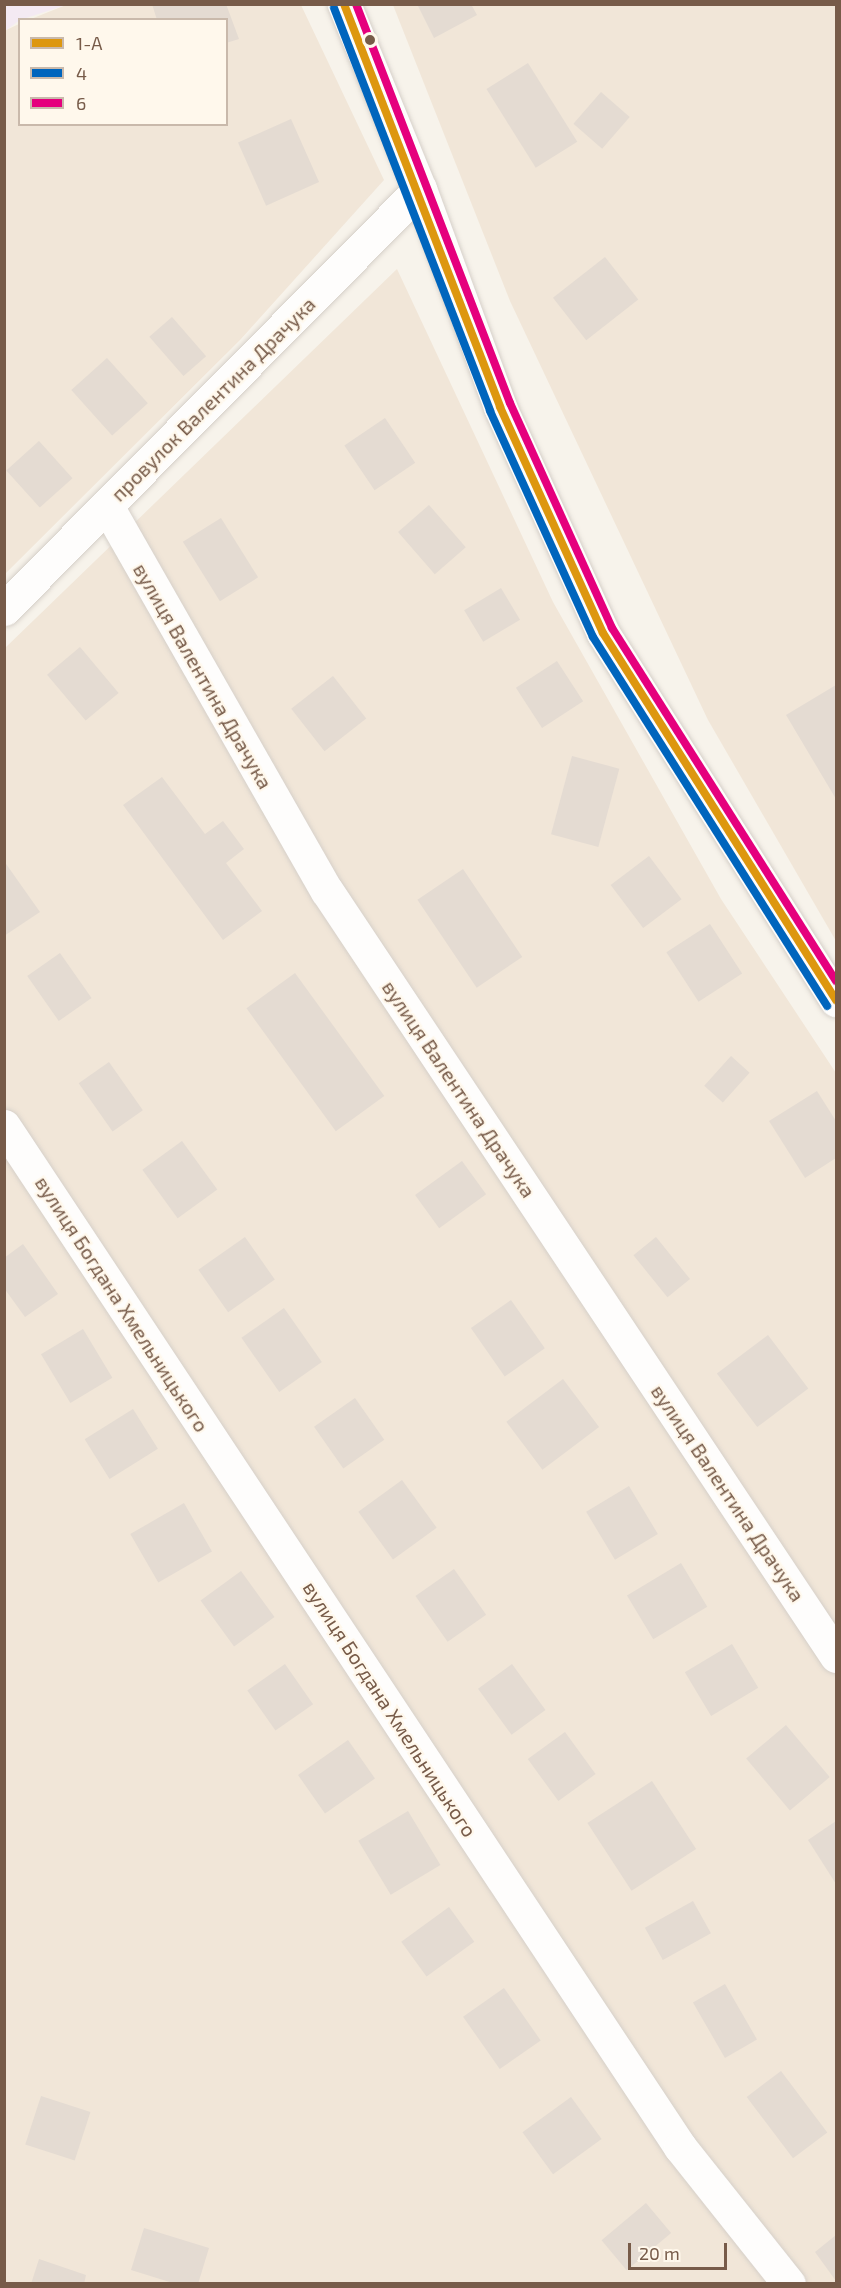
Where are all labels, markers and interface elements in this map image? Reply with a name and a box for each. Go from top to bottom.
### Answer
legend [18,18,228,126]
text: 1-А [76,32,102,54]
unlabelled marker [364,34,376,46]
text: 4 [76,62,87,84]
text: 6 [76,92,86,114]
street label: провулок Валентина Драчука [106,292,320,506]
street label: вулиця Валентина Драчука [128,559,278,793]
street label: вулиця Валентина Драчука [377,976,541,1202]
street label: вулиця Богдана Хмельницького [30,1172,214,1436]
street label: вулиця Валентина Драчука [646,1380,810,1606]
street label: вулиця Богдана Хмельницького [298,1577,482,1841]
scale bar [631,2231,730,2269]
text: 20 m [639,2242,680,2264]

